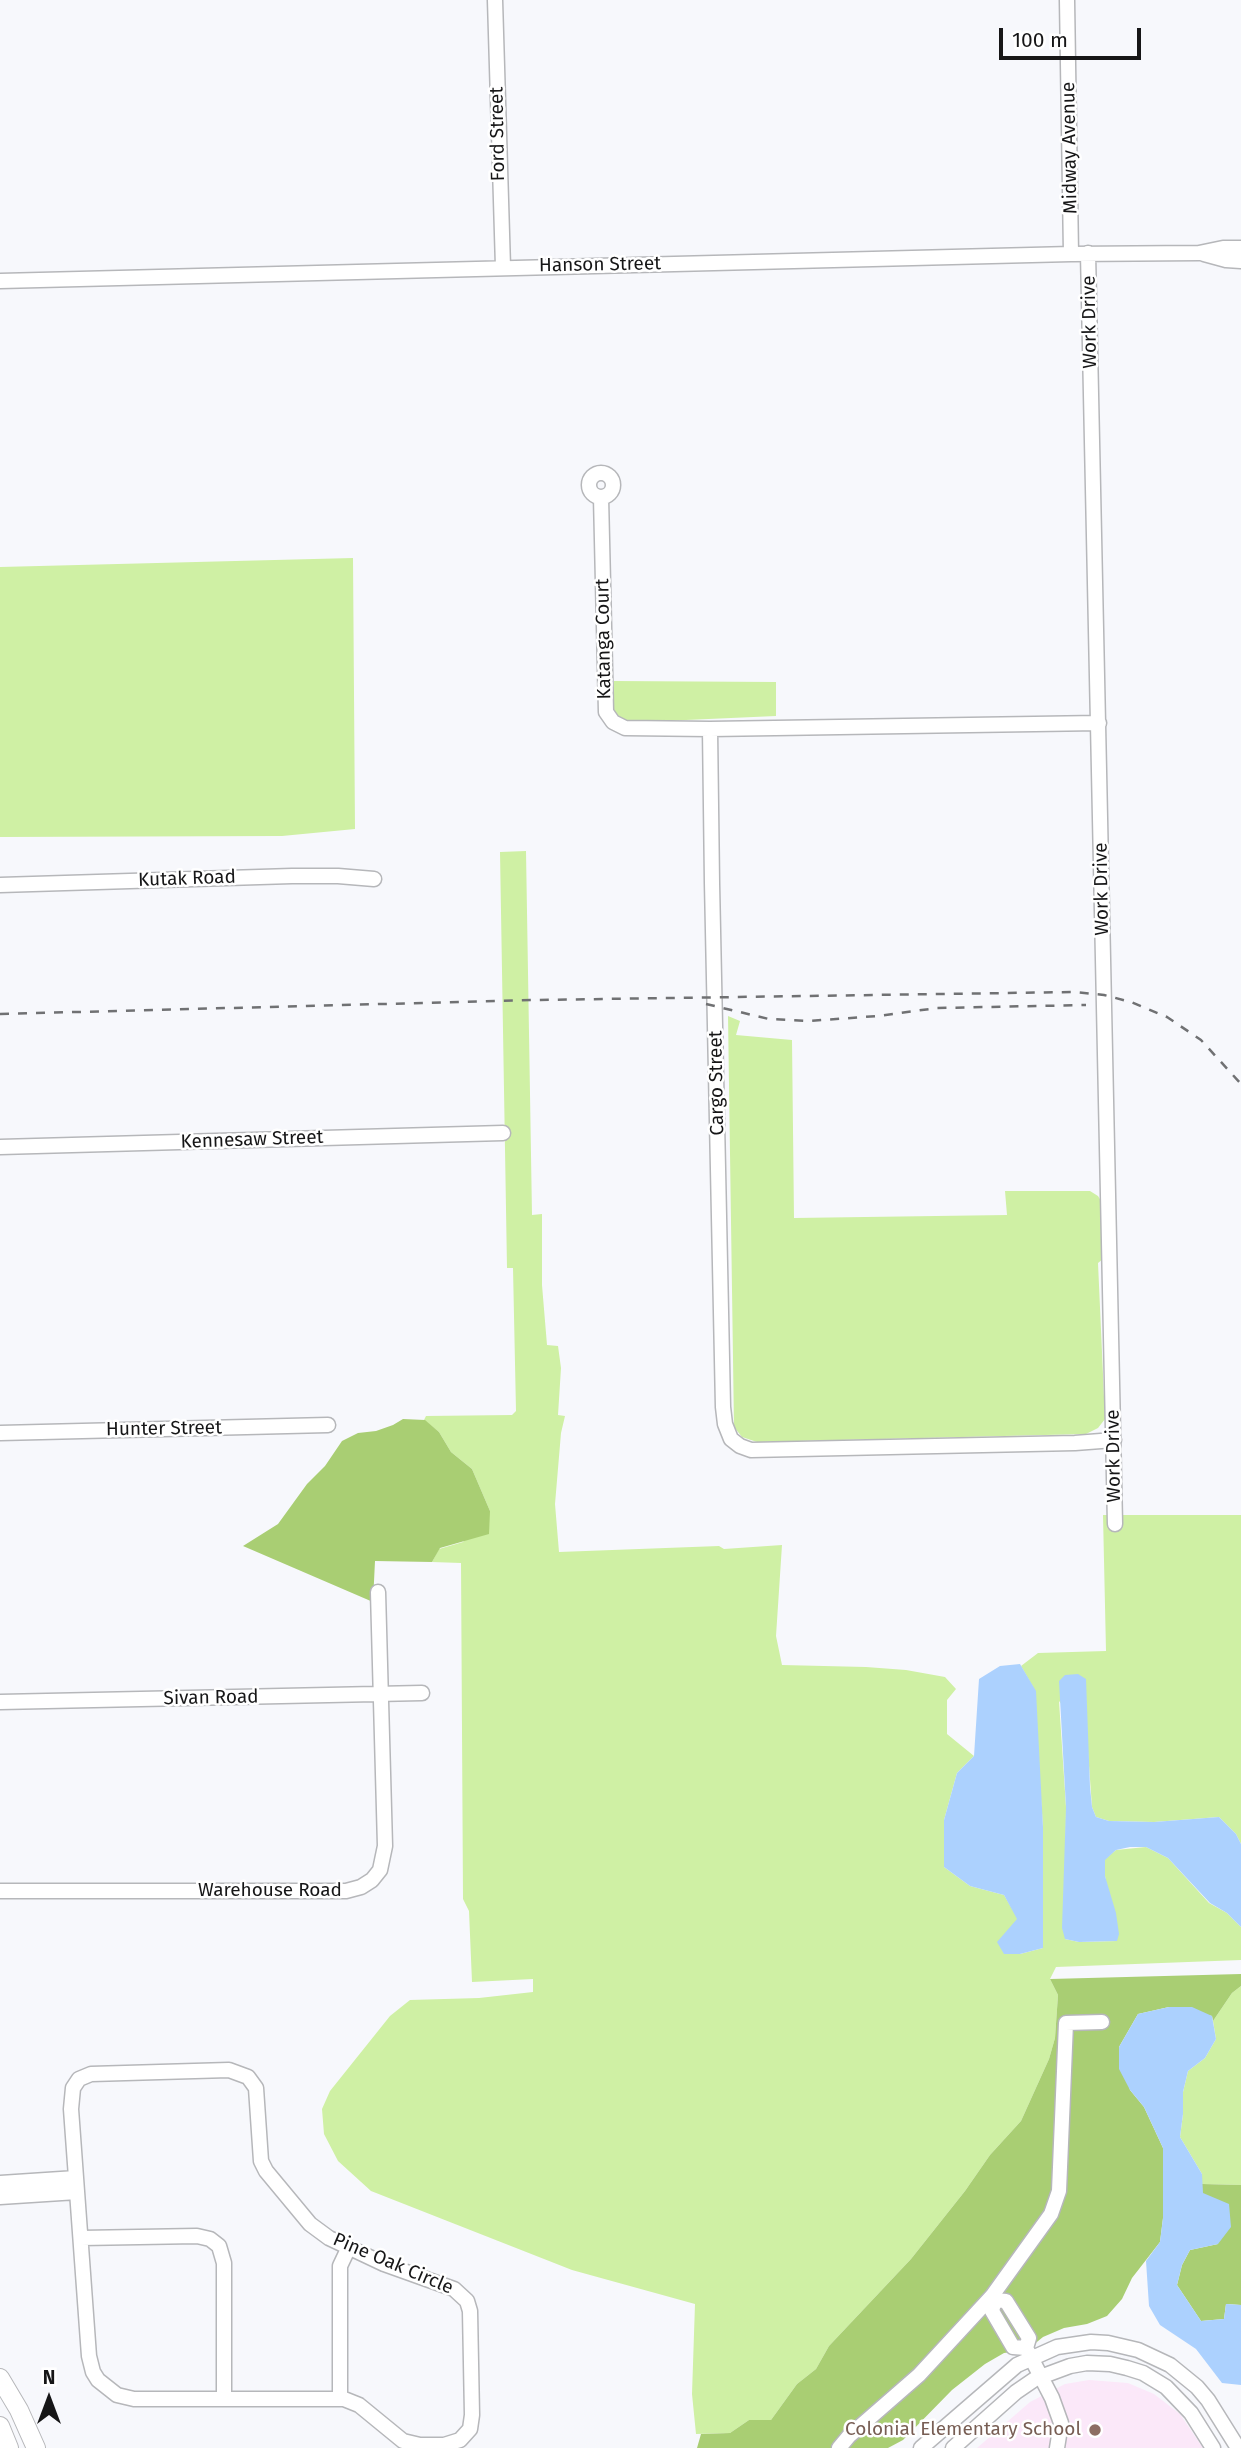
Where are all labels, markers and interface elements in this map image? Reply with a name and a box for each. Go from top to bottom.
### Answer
scale bar [1003,14,1145,58]
text: 100 m [1012,27,1068,53]
street label: Midway Avenue [1057,82,1083,214]
street label: Ford Street [486,87,510,181]
street label: Hanson Street [539,253,661,277]
street label: Work Drive [1078,275,1102,369]
street label: Katanga Court [592,578,616,700]
street label: Work Drive [1090,842,1114,936]
street label: Kutak Road [138,866,236,892]
street label: Cargo Street [705,1030,729,1136]
street label: Kennesaw Street [180,1126,324,1154]
street label: Work Drive [1102,1409,1126,1503]
street label: Hunter Street [106,1417,222,1441]
street label: Sivan Road [163,1686,259,1710]
street label: Warehouse Road [198,1880,342,1902]
street label: Pine Oak Circle [329,2228,457,2300]
north arrow [14,2364,84,2434]
text: N [43,2366,55,2389]
place label: Colonial Elementary School [845,2419,1081,2441]
marker: Colonial Elementary School [1087,2422,1103,2438]

